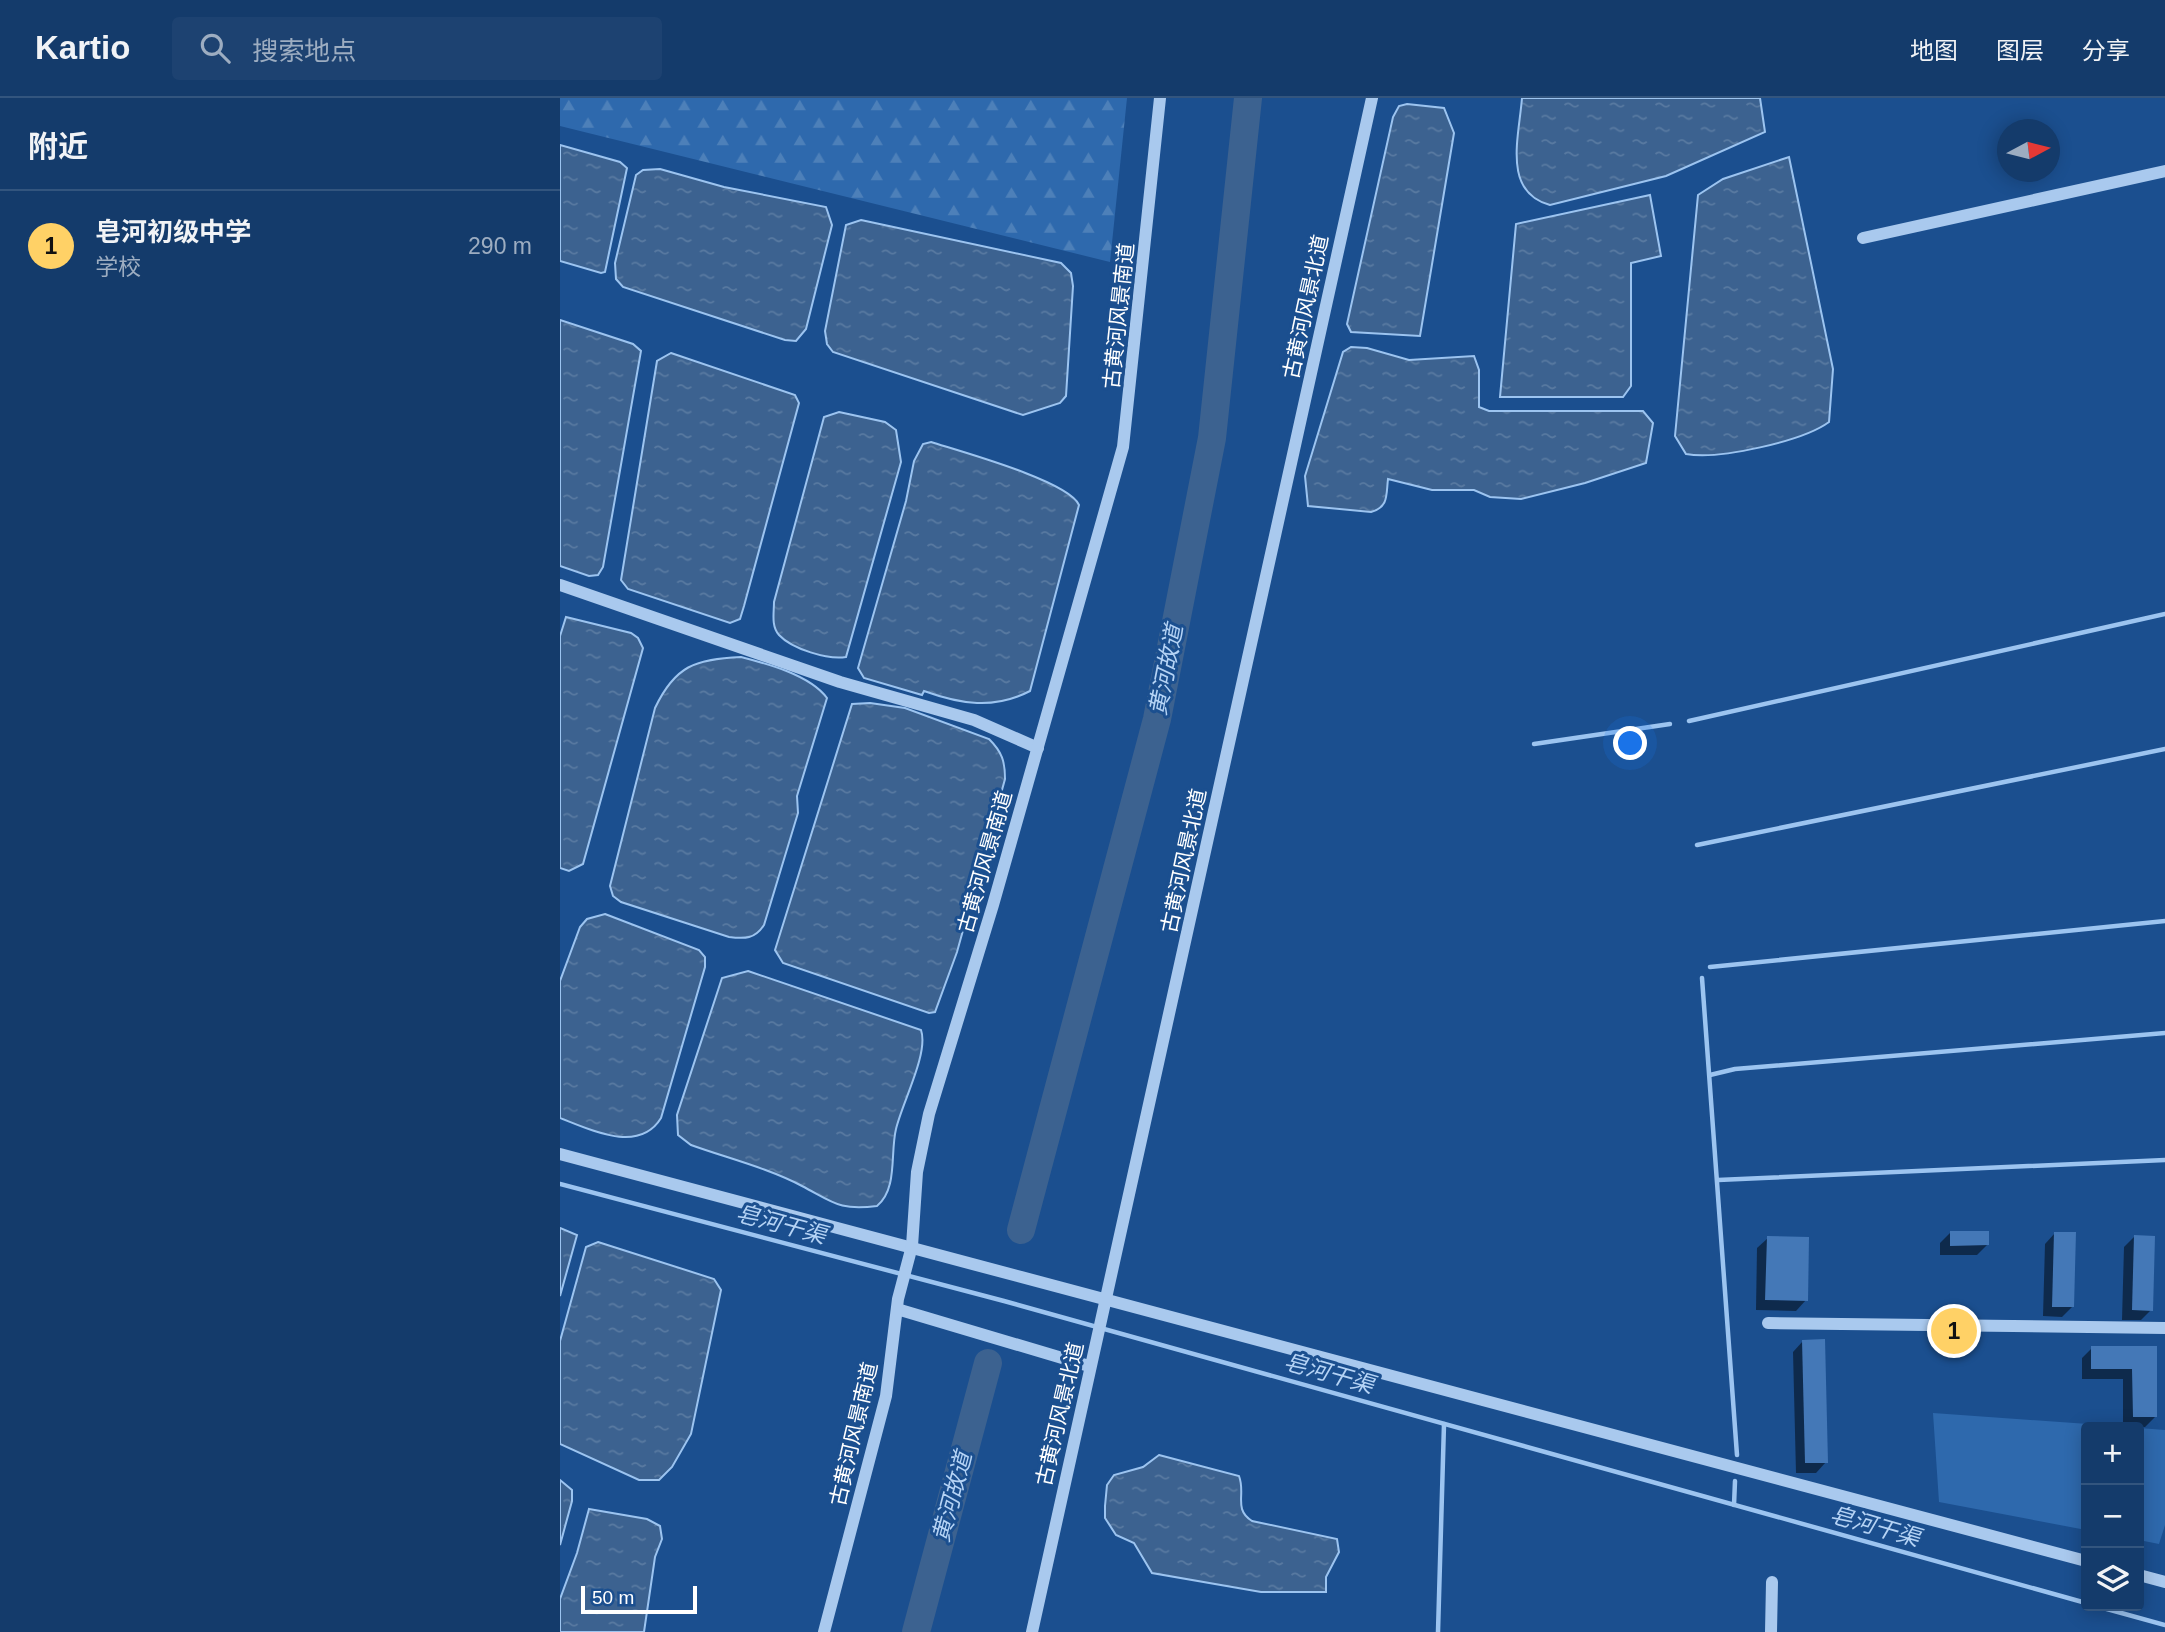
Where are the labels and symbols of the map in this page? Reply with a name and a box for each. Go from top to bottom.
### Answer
north arrow [1997,119,2060,182]
street label: 古黄河风景北道 [1279,233,1332,381]
street label: 古黄河风景南道 [1099,242,1138,390]
water label: 黄河故道 [1144,619,1188,718]
your location [1613,726,1647,760]
street label: 古黄河风景北道 [1157,787,1210,935]
street label: 古黄河风景南道 [953,788,1016,936]
water label: 皂河干渠 [733,1200,832,1249]
pin: 1 [1931,1305,1977,1357]
street label: 古黄河风景北道 [1032,1340,1087,1488]
water label: 皂河干渠 [1281,1348,1380,1399]
street label: 古黄河风景南道 [826,1360,881,1508]
water label: 黄河故道 [928,1446,977,1545]
water label: 皂河干渠 [1827,1501,1926,1552]
scale bar [581,1583,696,1615]

